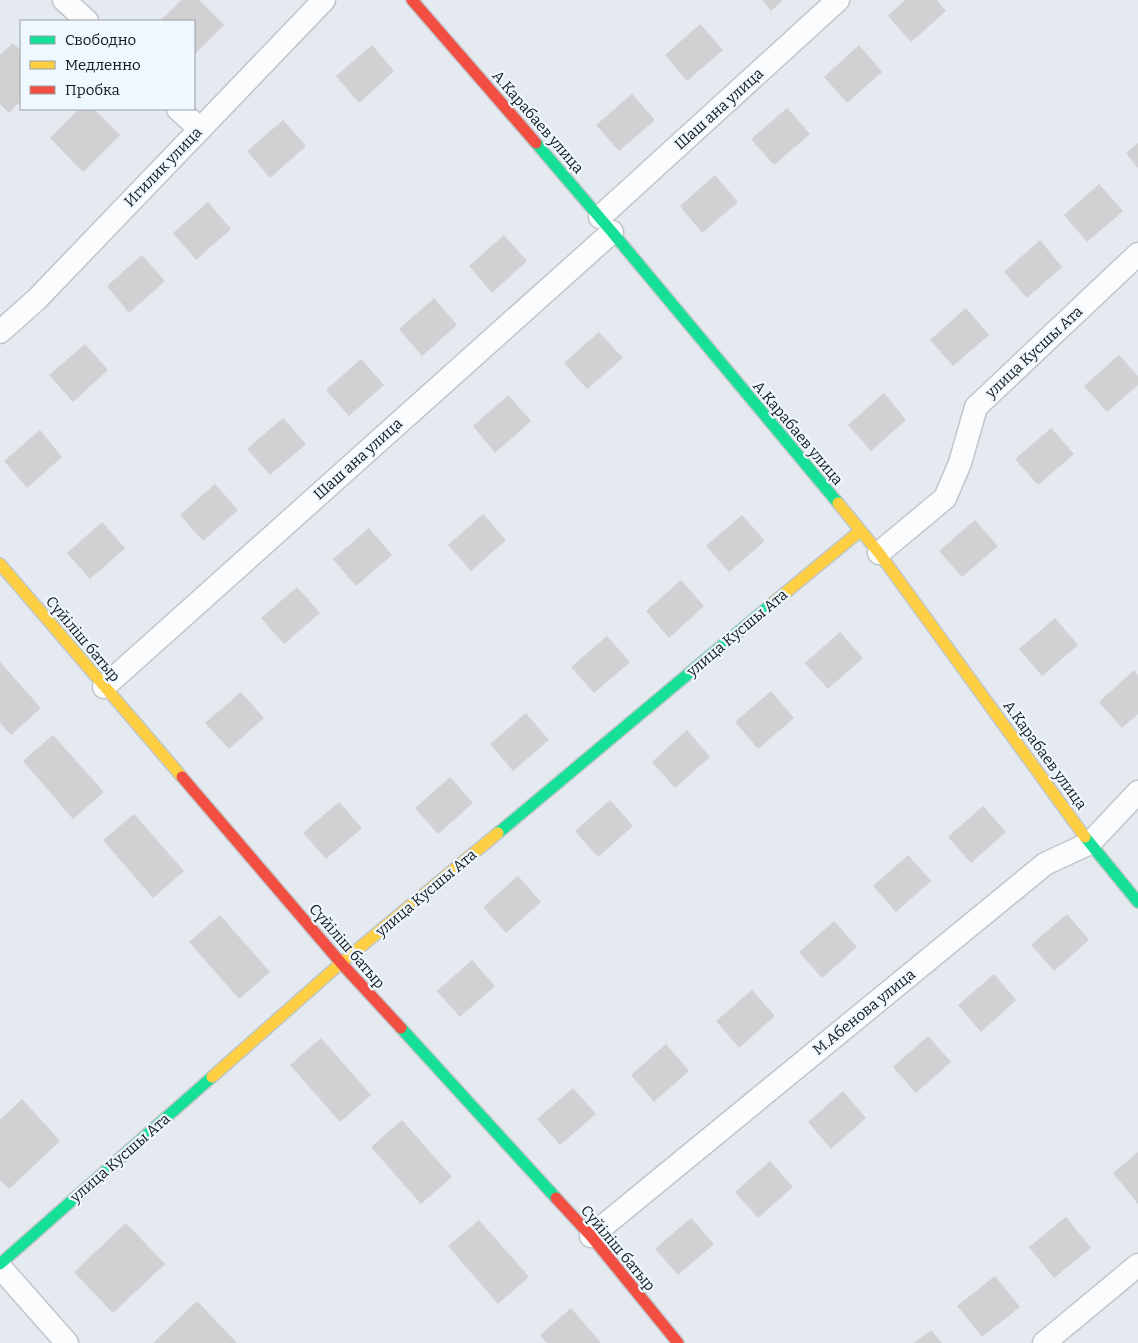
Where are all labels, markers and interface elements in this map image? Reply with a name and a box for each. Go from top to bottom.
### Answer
legend [20,20,195,110]
text: Свободно [65,31,136,49]
text: Медленно [65,56,141,74]
street label: Шаш ана улица [671,64,767,154]
street label: А.Карабаев улица [488,67,588,177]
text: Пробка [65,81,120,99]
street label: Игилик улица [120,123,206,211]
street label: улица Кусшы Ата [981,302,1086,402]
street label: А.Карабаев улица [749,377,847,489]
street label: Шаш ана улица [310,414,406,504]
street label: улица Кусшы Ата [682,586,791,681]
street label: Сүйіліш батыр [42,592,124,686]
street label: А.Карабаев улица [999,697,1091,813]
street label: улица Кусшы Ата [371,846,480,941]
street label: Сүйіліш батыр [305,900,389,992]
street label: М.Абенова улица [809,965,919,1059]
street label: улица Кусшы Ата [66,1110,173,1207]
street label: Сүйіліш батыр [577,1201,659,1295]

